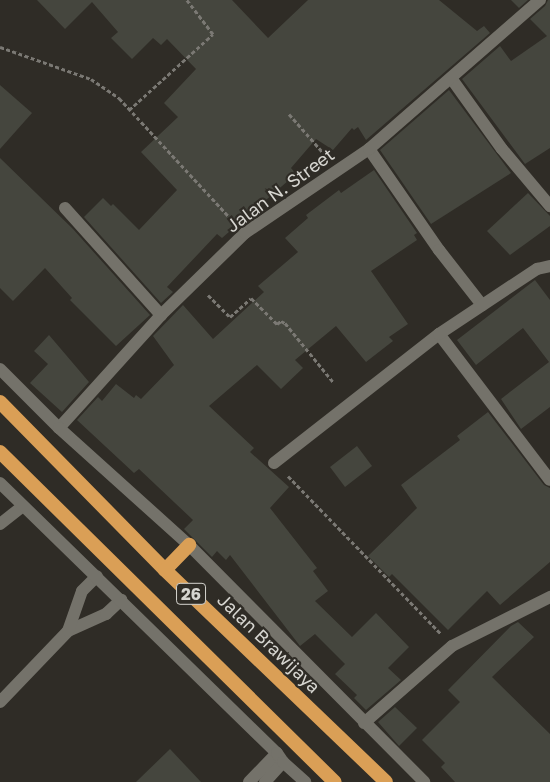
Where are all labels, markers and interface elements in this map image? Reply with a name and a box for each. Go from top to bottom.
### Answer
street label: Jalan N. Street [222,143,338,237]
road number: 26 [176,580,206,608]
street label: Jalan Brawijaya [213,589,325,697]

